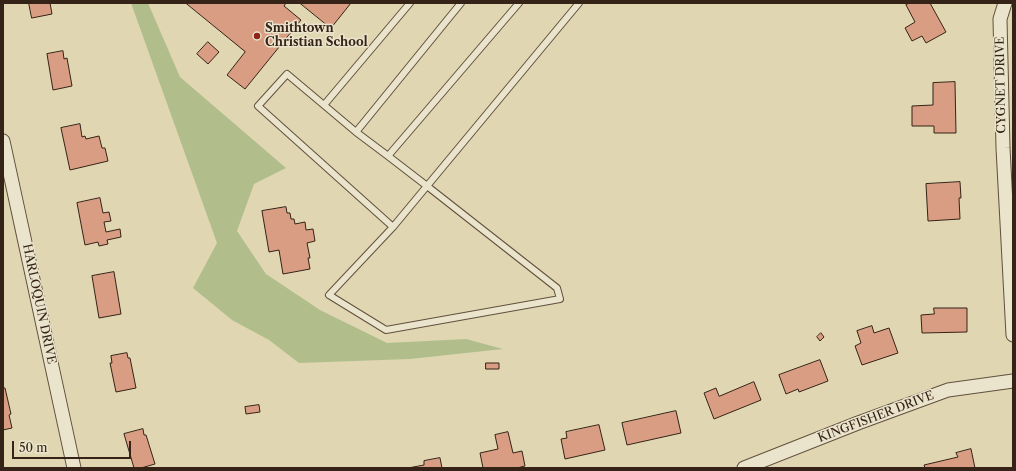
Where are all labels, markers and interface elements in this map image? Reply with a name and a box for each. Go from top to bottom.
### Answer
place label: Smithtown Christian School [265,22,368,50]
marker: Smithtown Christian School [252,31,262,41]
street label: CYGNET DRIVE [993,36,1009,134]
street label: HARLOQUIN DRIVE [19,243,59,365]
street label: KINGFISHER DRIVE [816,388,936,446]
scale bar [14,433,133,459]
text: 50 m [19,440,48,455]

